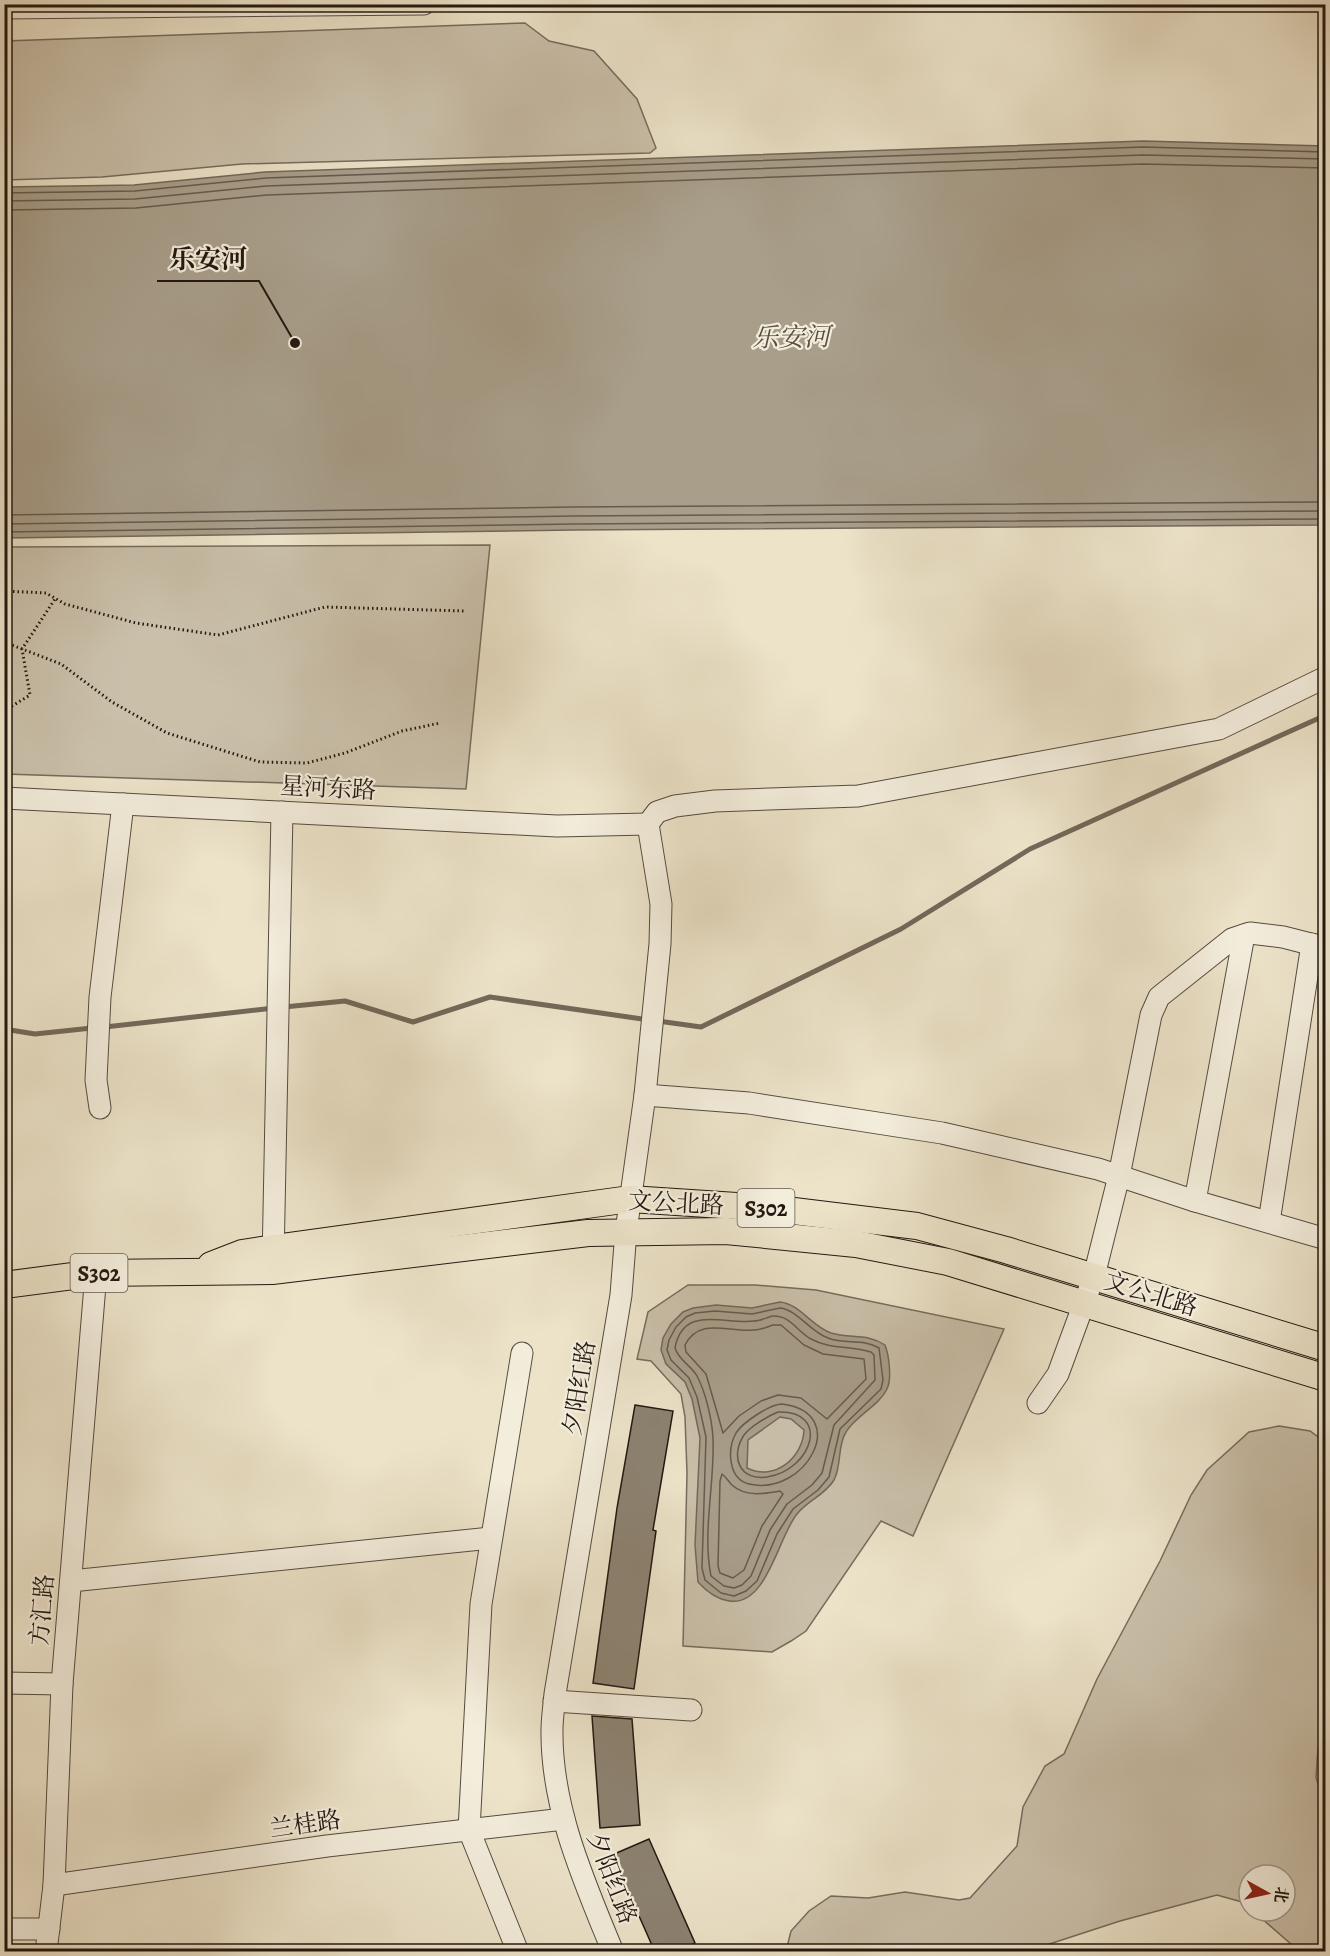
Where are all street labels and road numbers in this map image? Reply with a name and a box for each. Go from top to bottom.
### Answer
street label: 星河东路 [279,770,377,806]
street label: 文公北路 [627,1185,725,1221]
road number: S302 [738,1189,795,1227]
road number: S302 [70,1254,128,1292]
street label: 文公北路 [1100,1265,1202,1323]
street label: 夕阳红路 [556,1338,602,1438]
street label: 方汇路 [23,1573,61,1647]
street label: 兰桂路 [267,1803,343,1845]
street label: 夕阳红路 [580,1827,644,1929]

